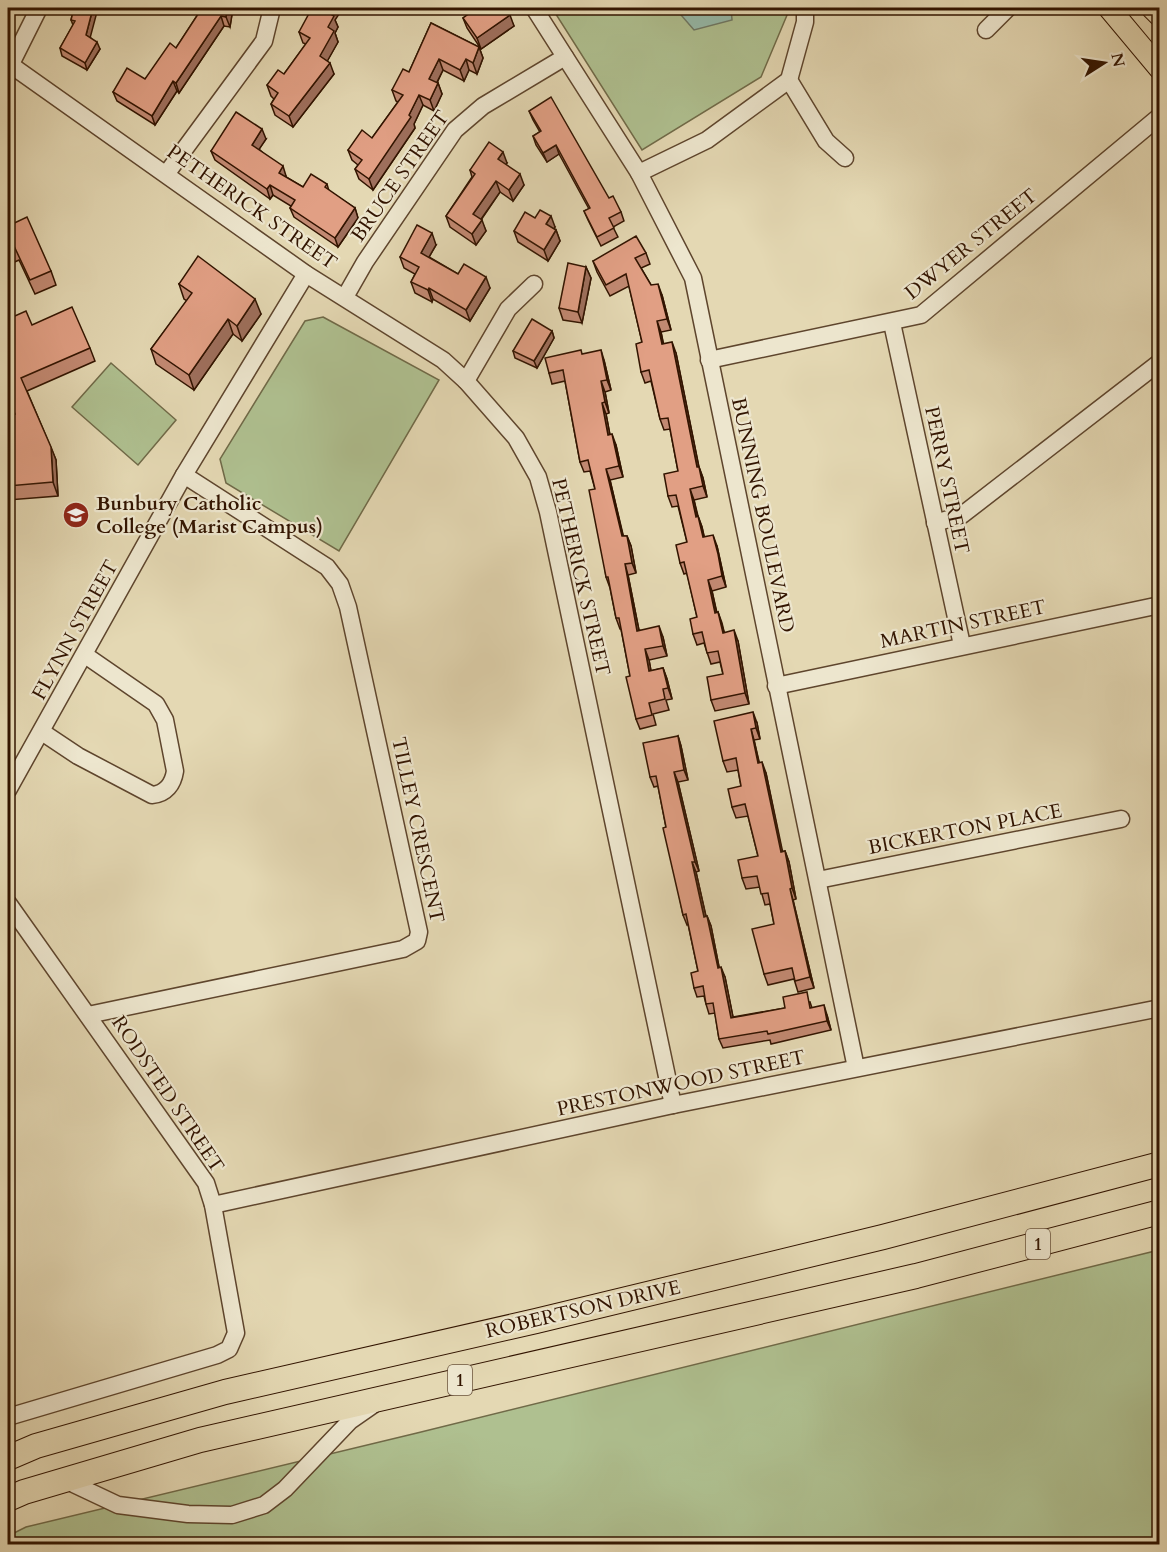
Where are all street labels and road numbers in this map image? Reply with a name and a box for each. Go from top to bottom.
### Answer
street label: BRUCE STREET [345,105,456,247]
street label: PETHERICK STREET [162,138,343,276]
street label: DWYER STREET [899,182,1043,306]
street label: BUNNING BOULEVARD [725,395,801,635]
street label: PERRY STREET [918,404,976,557]
street label: PETHERICK STREET [545,476,617,679]
street label: FLYNN STREET [25,555,125,705]
street label: MARTIN STREET [878,593,1049,655]
street label: TILLEY CRESCENT [385,735,451,926]
street label: BICKERTON PLACE [866,797,1064,861]
street label: RODSTED STREET [105,1010,231,1178]
street label: PRESTONWOOD STREET [554,1043,808,1123]
road number: 1 [1026,1229,1050,1259]
street label: ROBERTSON DRIVE [483,1273,683,1345]
road number: 1 [448,1365,472,1395]

